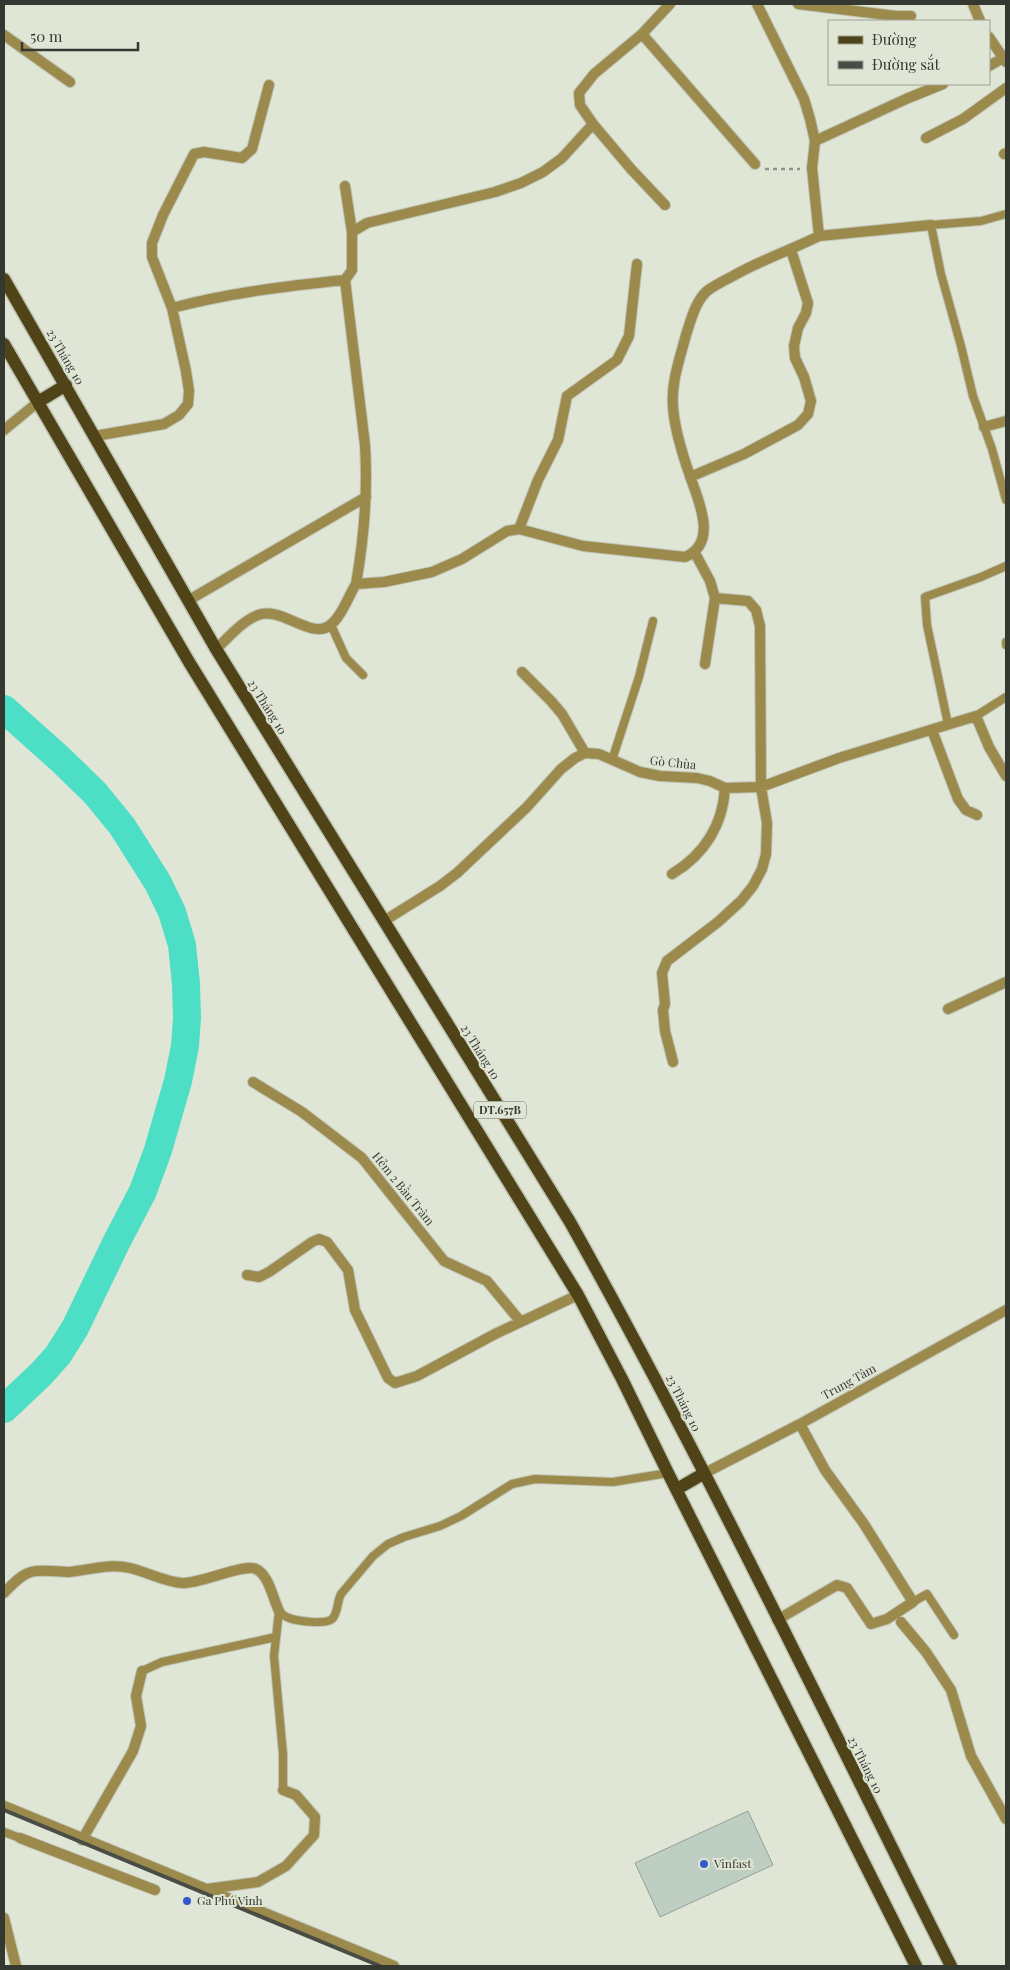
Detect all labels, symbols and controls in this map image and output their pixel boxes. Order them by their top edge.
scale bar [22,20,139,52]
legend [828,20,990,85]
text: 50 m [30,26,63,46]
text: Đường [872,29,917,49]
text: Đường sắt [872,54,940,74]
street label: 23 Tháng 10 [43,326,88,387]
street label: 23 Tháng 10 [245,676,291,737]
street label: Gò Chùa [649,752,697,772]
street label: 23 Tháng 10 [458,1021,504,1082]
road number: ĐT.657B [474,1102,526,1118]
street label: Hẻm 2 Bầu Trâm [369,1148,438,1229]
street label: Trung Tâm [819,1359,879,1403]
street label: 23 Tháng 10 [663,1371,705,1434]
street label: 23 Tháng 10 [845,1733,887,1796]
place label: Vinfast [713,1855,752,1871]
marker: Vinfast [698,1858,710,1870]
place label: Ga Phú Vinh [197,1892,263,1908]
marker: Ga Phú Vinh [181,1895,193,1907]

